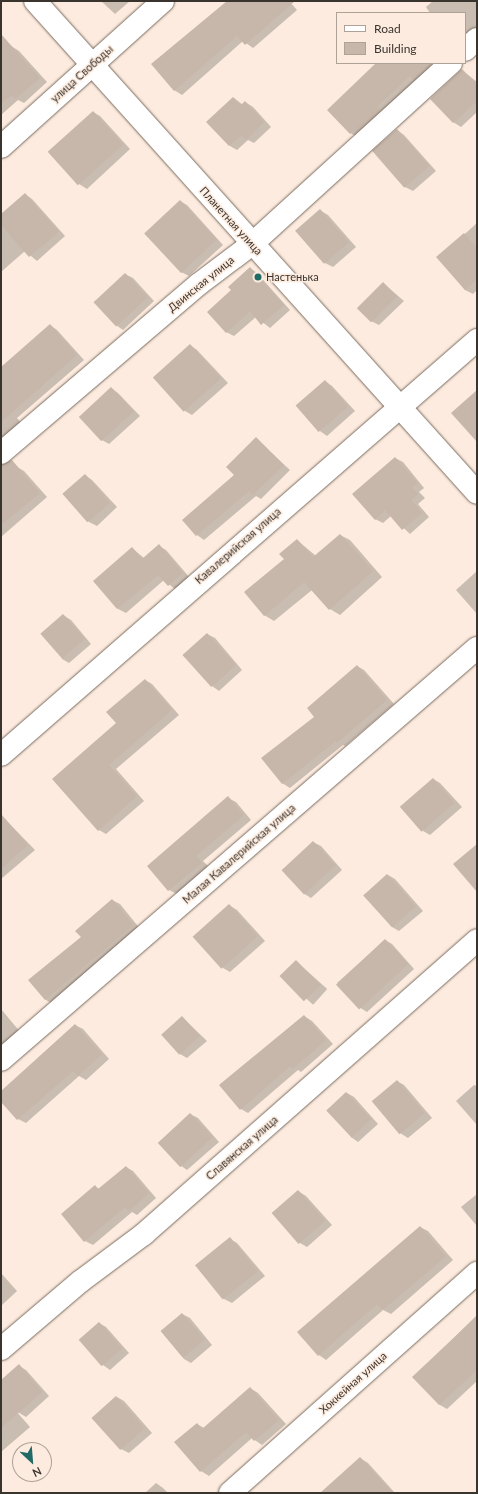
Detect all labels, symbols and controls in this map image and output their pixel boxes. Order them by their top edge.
legend [336,12,466,64]
text: Road [374,21,401,36]
text: Building [374,41,417,56]
street label: улица Свободы [48,43,116,105]
street label: Планетная улица [197,184,265,258]
street label: Двинская улица [165,253,237,315]
place label: Настенька [266,270,319,284]
marker: Настенька [253,272,263,282]
street label: Кавалерийская улица [192,505,284,587]
street label: Малая Кавалерийская улица [180,801,298,907]
street label: Славянская улица [203,1113,281,1183]
street label: Хоккейная улица [317,1349,389,1417]
north arrow [12,1442,52,1482]
text: N [30,1465,44,1480]

